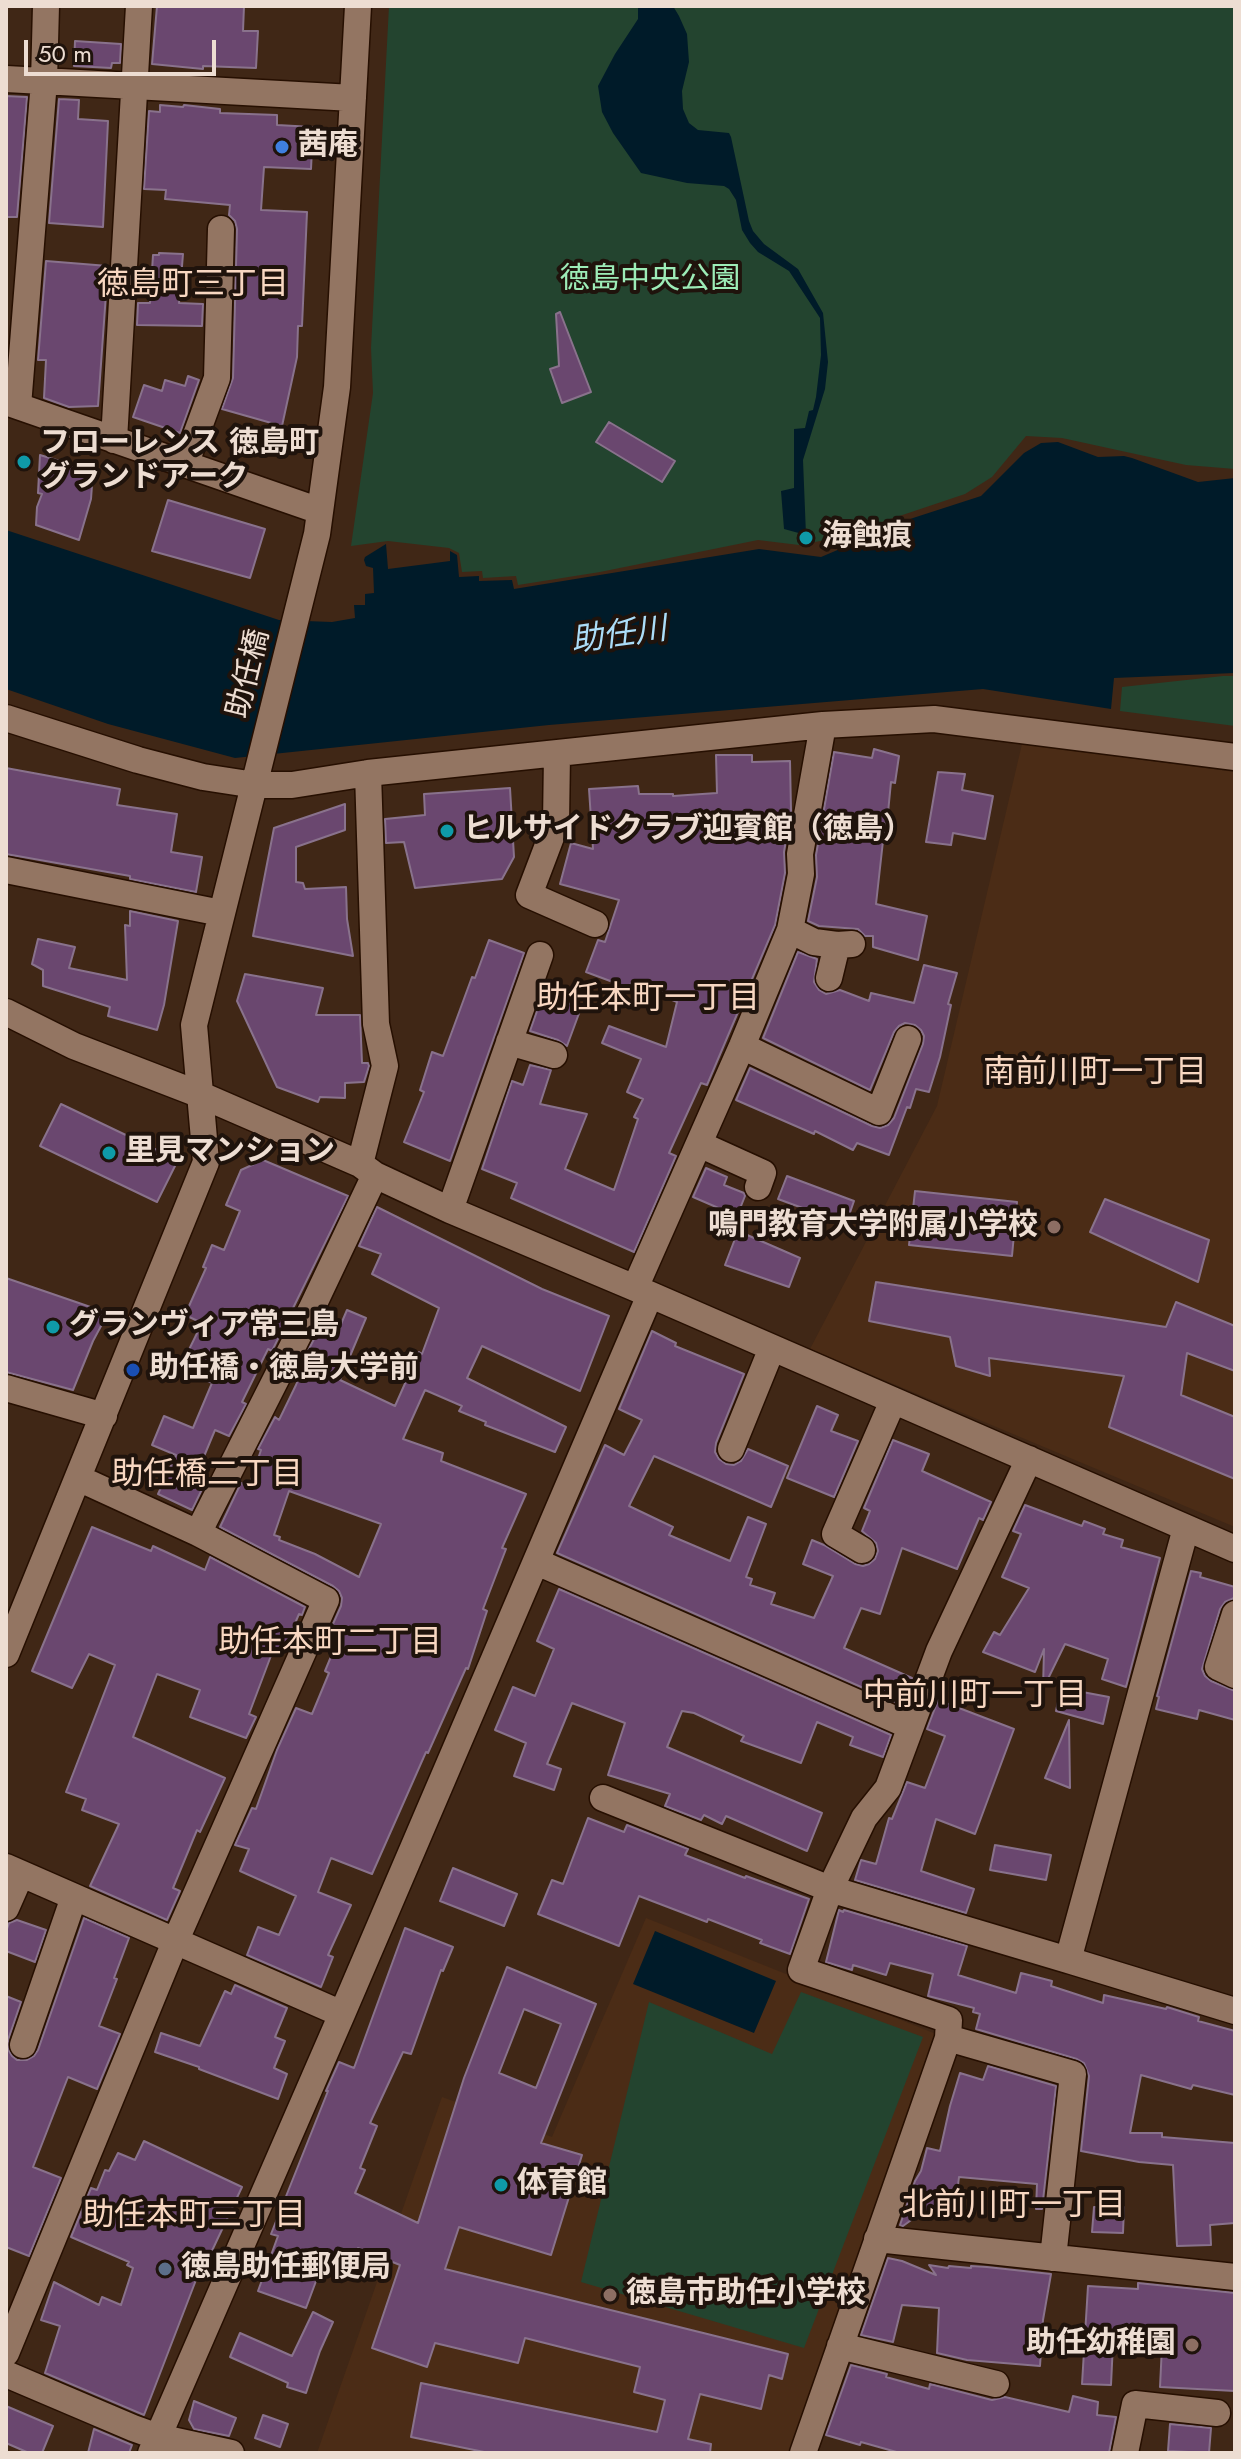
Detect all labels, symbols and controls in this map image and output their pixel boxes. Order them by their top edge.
scale bar [28,24,220,74]
text: 50 m [38,36,92,71]
place label: 茜庵 [298,129,358,165]
marker: 茜庵 [273,138,291,156]
park label: 徳島中央公園 [560,263,740,299]
district label: 徳島町三丁目 [97,267,289,305]
place label: フローレンス 徳島町 グランドアーク [40,427,319,498]
marker: フローレンス 徳島町 グランドアーク [15,453,33,471]
place label: 海蝕痕 [822,520,912,556]
marker: 海蝕痕 [797,529,815,547]
water label: 助任川 [569,611,669,663]
street label: 助任橋 [222,626,278,722]
place label: ヒルサイドクラブ迎賓館（徳島） [463,813,913,849]
marker: ヒルサイドクラブ迎賓館（徳島） [438,822,456,840]
district label: 助任本町一丁目 [536,981,760,1019]
district label: 南前川町一丁目 [983,1055,1207,1093]
place label: 里見マンション [125,1135,335,1171]
marker: 里見マンション [100,1144,118,1162]
place label: 鳴門教育大学附属小学校 [708,1209,1038,1245]
marker: 鳴門教育大学附属小学校 [1045,1218,1063,1236]
place label: グランヴィア常三島 [69,1309,339,1345]
marker: グランヴィア常三島 [44,1318,62,1336]
place label: 助任橋・徳島大学前 [149,1352,419,1388]
marker: 助任橋・徳島大学前 [124,1361,142,1379]
district label: 助任橋二丁目 [111,1457,303,1495]
district label: 助任本町二丁目 [218,1625,442,1663]
district label: 中前川町一丁目 [863,1678,1087,1716]
place label: 体育館 [517,2167,607,2203]
marker: 体育館 [492,2176,510,2194]
district label: 北前川町一丁目 [902,2188,1126,2226]
district label: 助任本町三丁目 [82,2198,306,2236]
place label: 徳島助任郵便局 [181,2251,391,2287]
marker: 徳島助任郵便局 [156,2260,174,2278]
place label: 徳島市助任小学校 [626,2277,866,2313]
marker: 徳島市助任小学校 [601,2286,619,2304]
place label: 助任幼稚園 [1026,2327,1176,2363]
marker: 助任幼稚園 [1183,2336,1201,2354]

